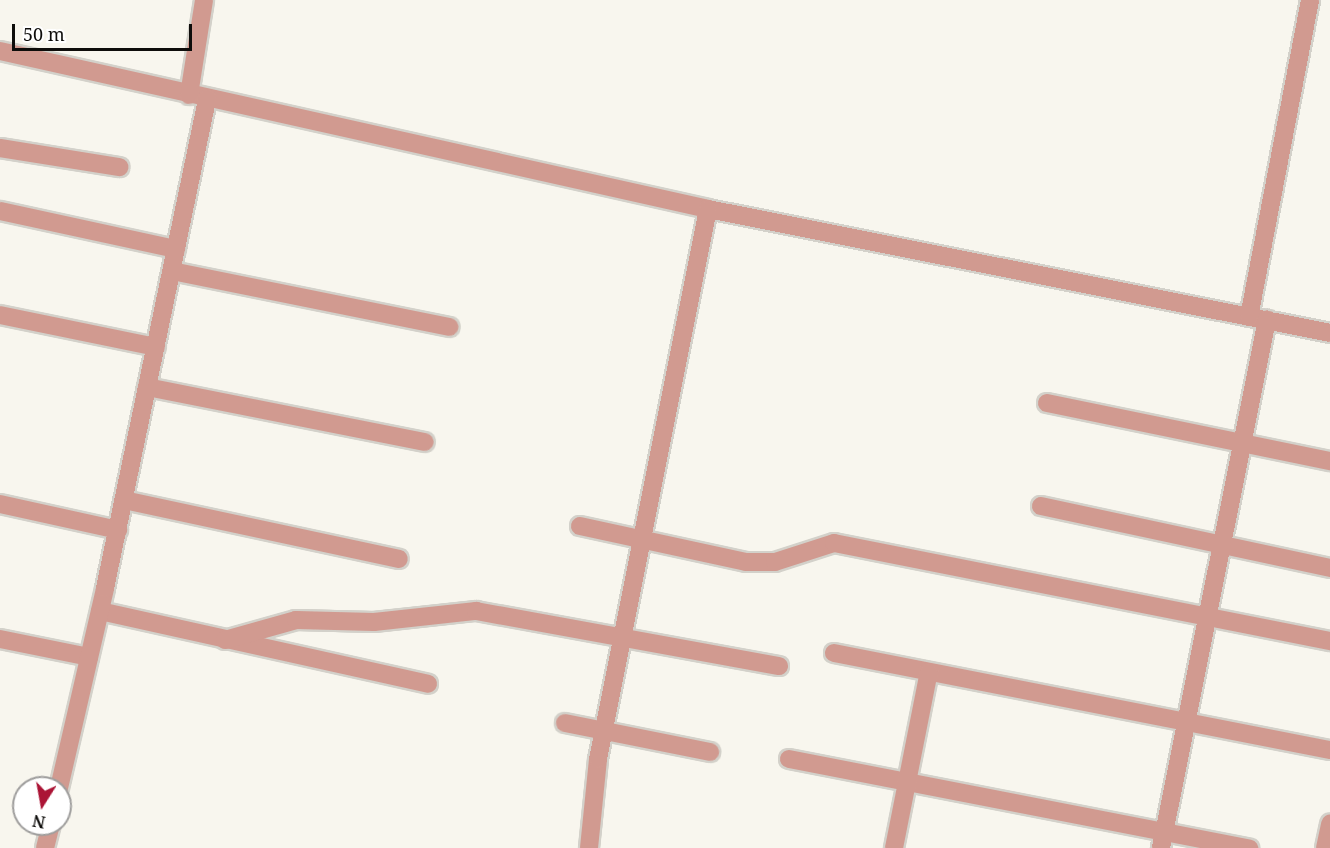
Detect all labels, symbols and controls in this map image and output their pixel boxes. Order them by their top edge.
scale bar [15,12,195,50]
text: 50 m [23,22,65,46]
north arrow [12,776,72,836]
text: N [31,810,47,834]

